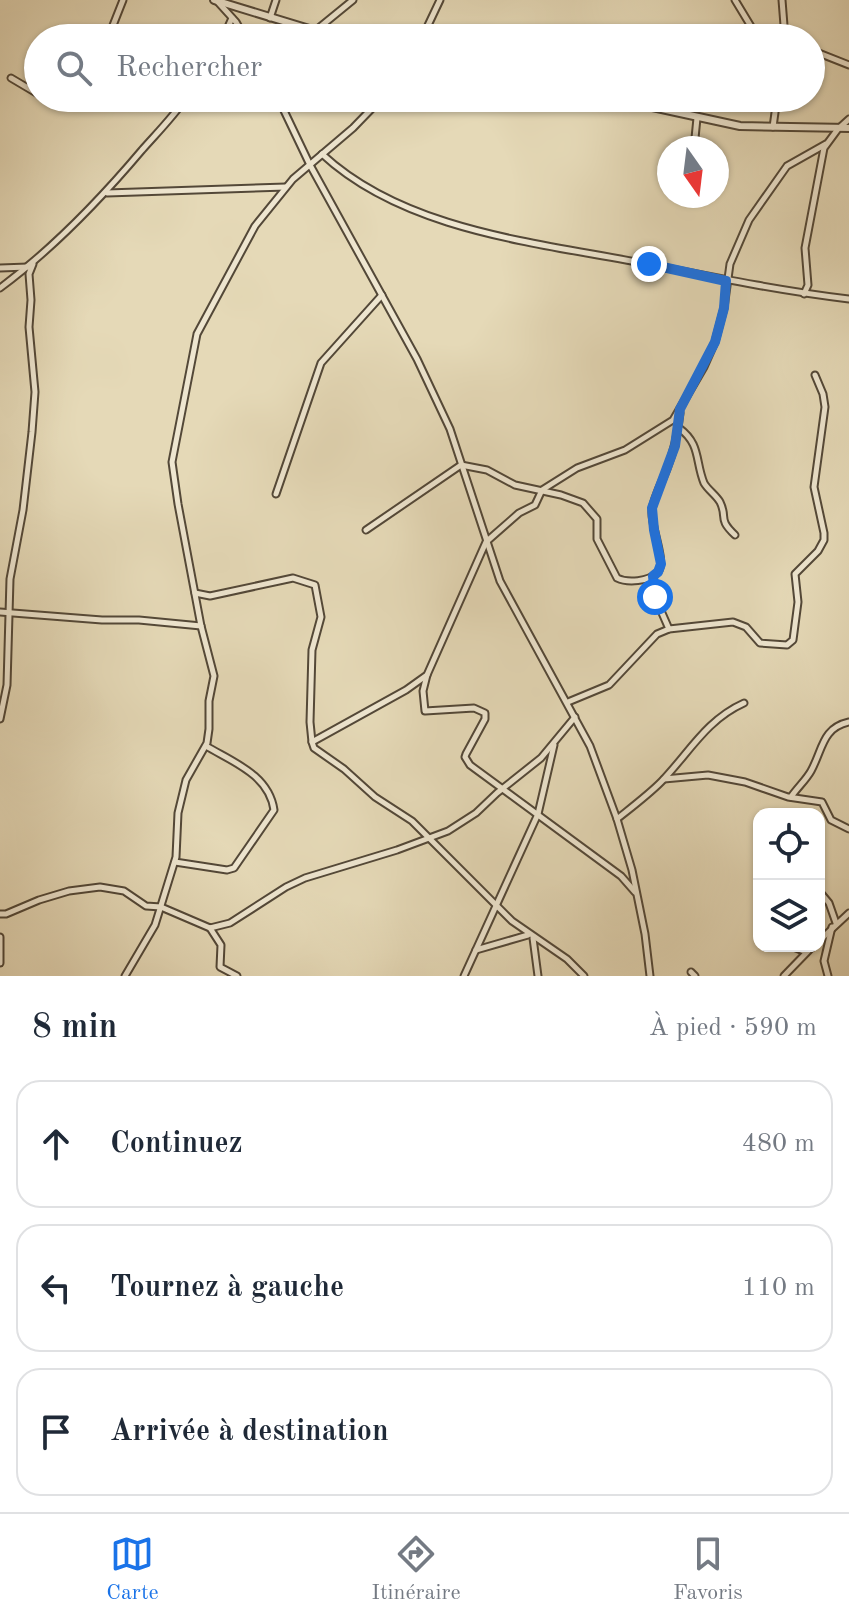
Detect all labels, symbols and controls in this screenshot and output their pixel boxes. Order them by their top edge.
search box [24,24,825,112]
icon: search [52,46,96,90]
text: Rechercher [116,53,262,83]
north arrow [657,136,729,208]
route end [631,246,667,282]
route start [637,579,673,615]
map controls [753,808,825,952]
button: locate [753,808,825,880]
button: layers [753,880,825,952]
text: 8 min [32,1011,117,1045]
text: À pied · 590 m [649,1015,817,1041]
icon: ahead [34,1122,78,1166]
text: Continuez [110,1129,243,1159]
text: 480 m [742,1131,815,1157]
icon: left [34,1266,78,1310]
text: Tournez à gauche [110,1273,344,1303]
text: 110 m [742,1275,815,1301]
icon: arrive [34,1410,78,1454]
text: Arrivée à destination [110,1417,389,1447]
tab: Carte [106,1532,159,1607]
tab: Itinéraire [371,1532,461,1607]
tab: Favoris [673,1532,743,1607]

